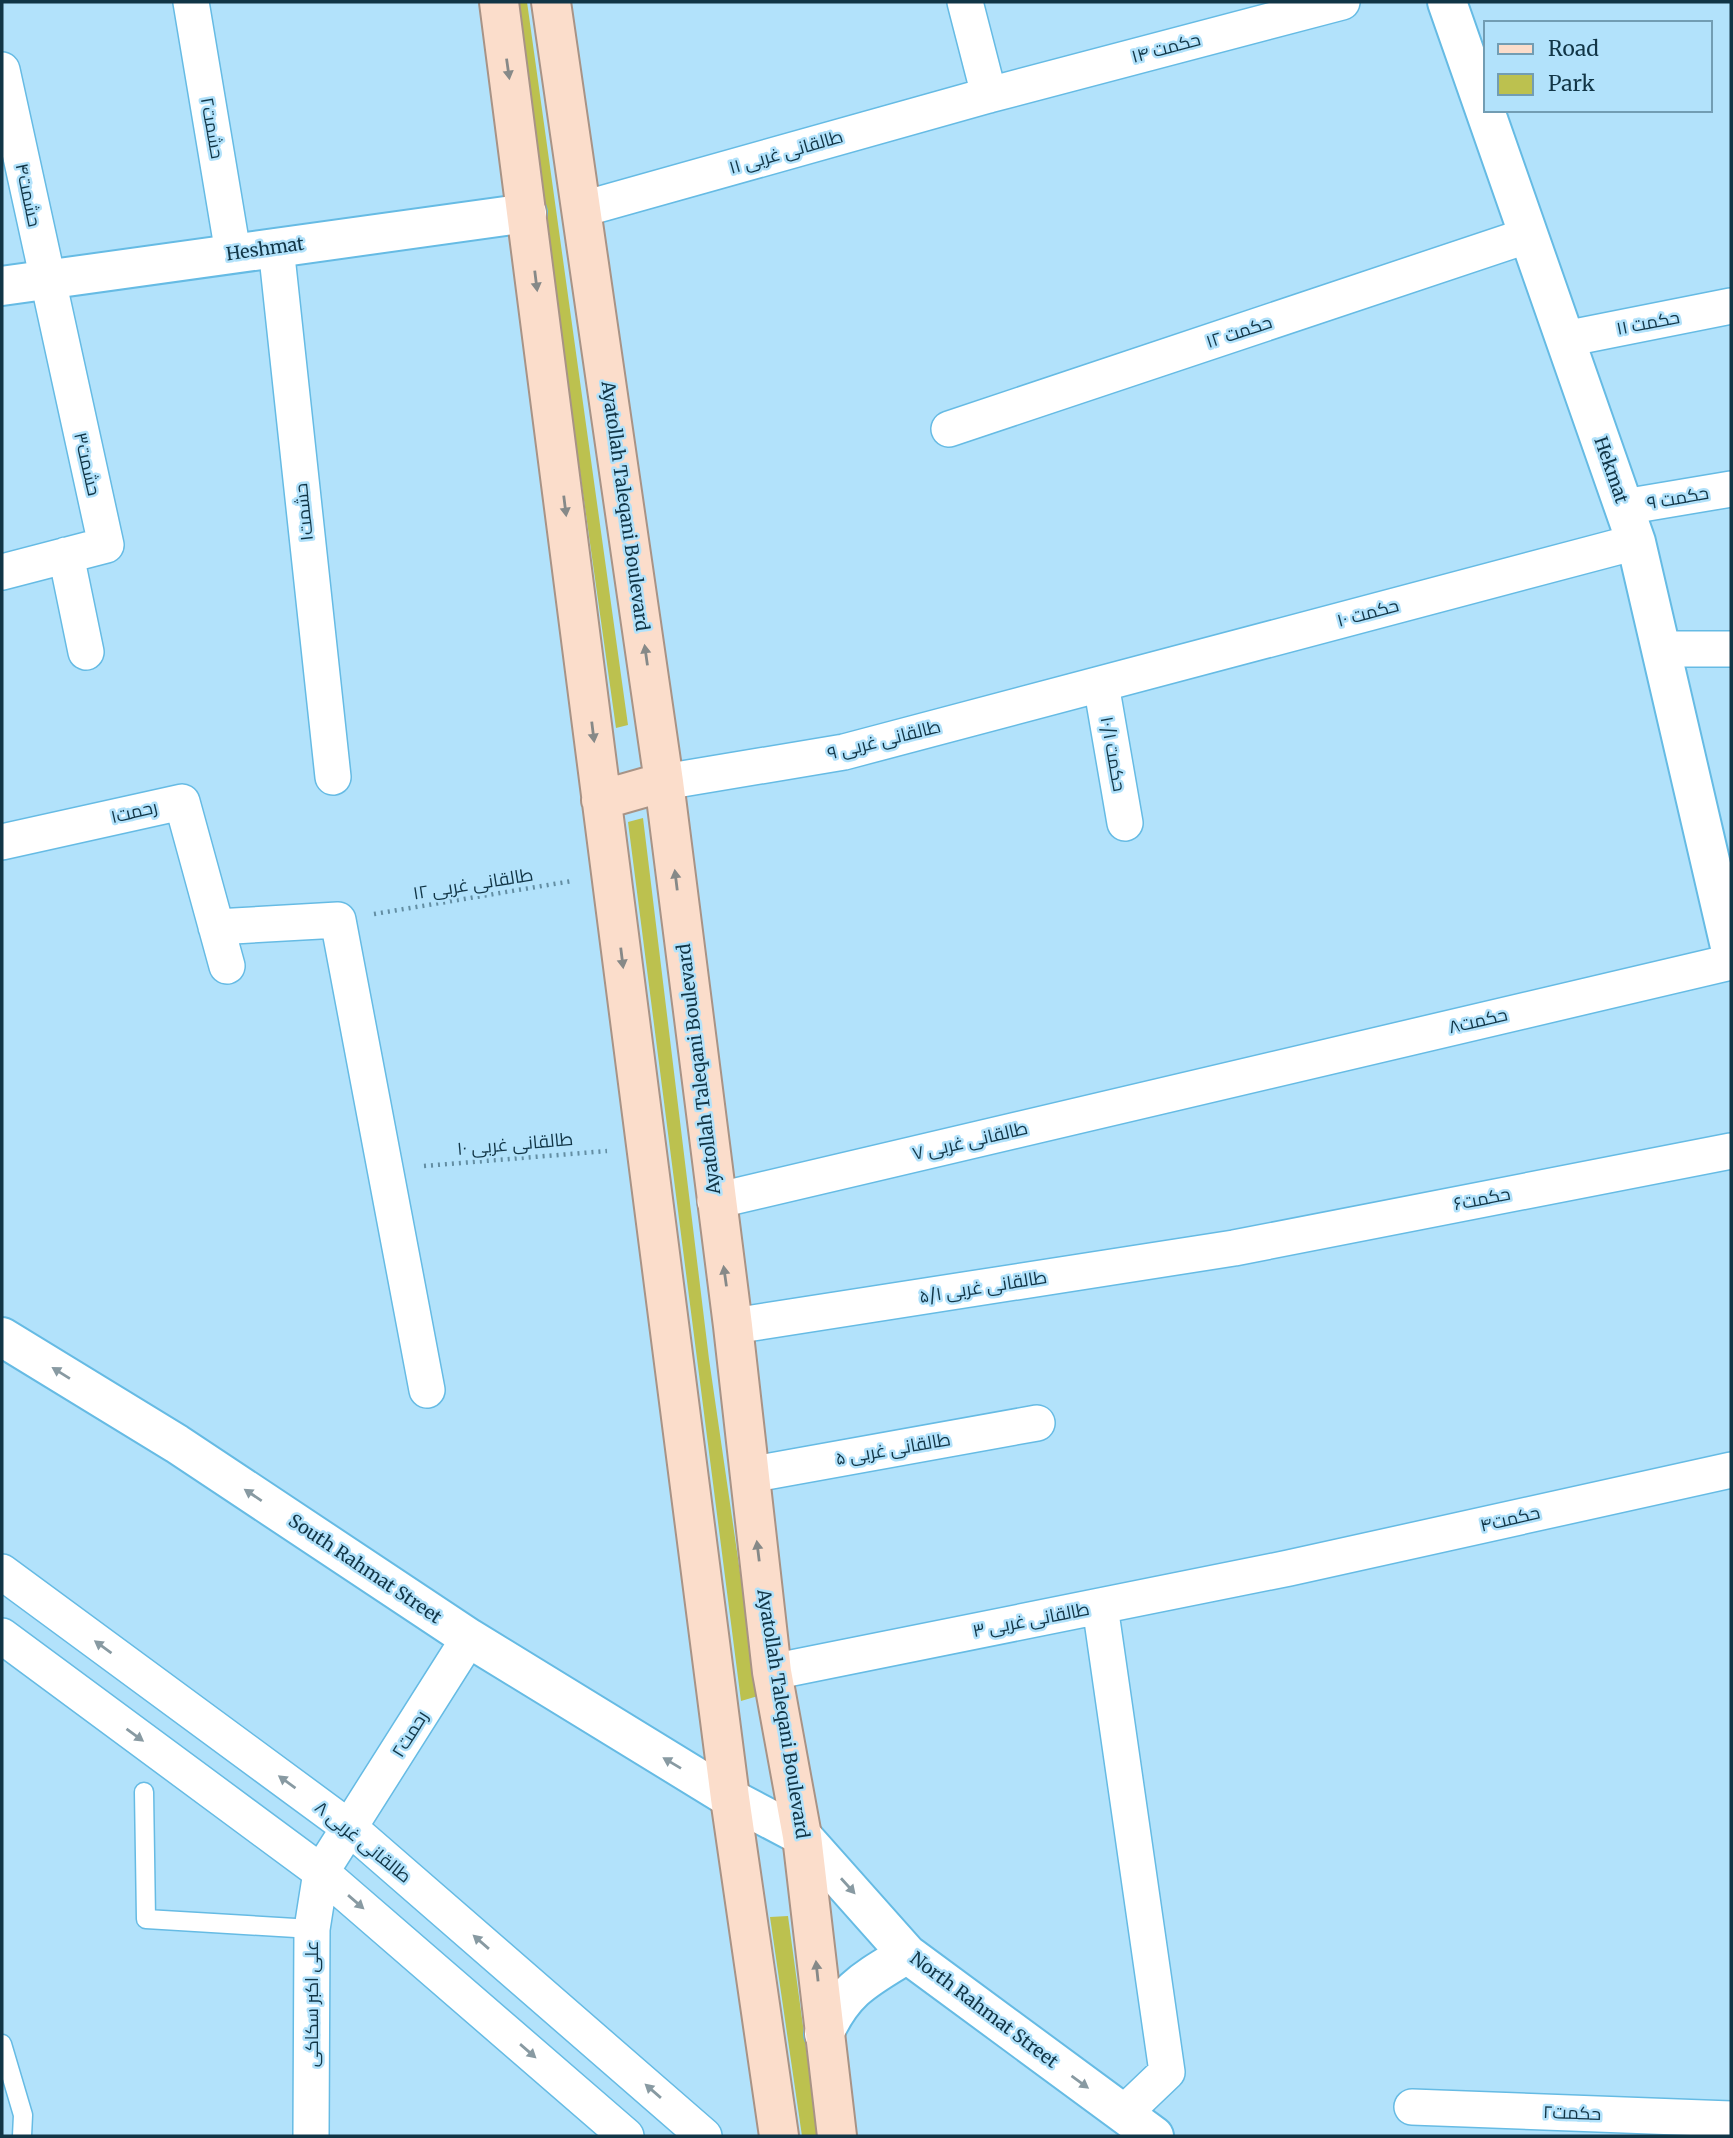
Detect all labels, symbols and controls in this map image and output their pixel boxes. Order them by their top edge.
legend [1484,21,1712,112]
street label: حکمت ۱۴ [1129,27,1203,68]
text: Road [1548,35,1599,62]
one-way arrow [503,59,514,81]
text: Park [1548,70,1595,97]
street label: حشمت۲ [196,95,229,160]
street label: طالقانی غربی ۱۱ [726,124,846,179]
street label: حشمت۴ [11,161,46,229]
street label: Heshmat [224,232,305,265]
one-way arrow [531,270,542,292]
street label: حکمت ۱۱ [1614,305,1682,340]
street label: حکمت ۱۲ [1203,310,1275,353]
street label: Ayatollah Taleqani Boulevard [596,378,654,633]
street label: حشمت۳ [69,430,106,498]
street label: Hekmat [1589,433,1634,506]
street label: حکمت ۹ [1645,481,1711,514]
street label: حشمت۱ [289,482,318,542]
one-way arrow [559,495,570,517]
street label: حکمت ۱۰ [1334,593,1401,632]
one-way arrow [640,643,651,665]
street label: طالقانی غربی ۹ [825,714,943,765]
street label: حکمت ۱۰/۱ [1096,715,1131,793]
one-way arrow [588,721,599,743]
street label: رحمت۱ [108,795,159,828]
street label: طالقانی غربی ۱۲ [411,863,535,904]
one-way arrow [670,869,681,891]
street label: Ayatollah Taleqani Boulevard [672,942,725,1197]
one-way arrow [617,947,628,969]
street label: حکمت۸ [1446,1003,1510,1038]
street label: طالقانی غربی ۷ [910,1116,1030,1165]
street label: طالقانی غربی ۱۰ [456,1127,574,1160]
street label: حکمت۶ [1452,1182,1512,1215]
one-way arrow [720,1265,731,1287]
street label: طالقانی غربی ۵/۱ [917,1265,1048,1308]
one-way arrow [52,1367,71,1380]
street label: طالقانی غربی ۵ [834,1427,952,1470]
one-way arrow [244,1488,262,1502]
street label: حکمت۴ [1478,1500,1542,1537]
street label: South Rahmat Street [284,1509,446,1628]
one-way arrow [752,1539,763,1561]
street label: Ayatollah Taleqani Boulevard [752,1587,815,1840]
street label: طالقانی غربی ۳ [970,1597,1091,1642]
one-way arrow [94,1641,112,1655]
street label: رحمت۲ [386,1706,433,1761]
one-way arrow [126,1728,145,1742]
one-way arrow [662,1756,681,1769]
one-way arrow [277,1775,296,1789]
street label: طالقانی غربی ۸ [310,1796,416,1888]
one-way arrow [840,1877,856,1894]
one-way arrow [347,1894,365,1910]
one-way arrow [472,1934,490,1950]
street label: علی اکبر سکاکی [300,1941,323,2067]
street label: North Rahmat Street [906,1946,1063,2073]
one-way arrow [811,1960,822,1982]
one-way arrow [519,2043,537,2059]
one-way arrow [1071,2075,1089,2089]
one-way arrow [644,2084,661,2100]
street label: حکمت۲ [1543,2100,1602,2125]

